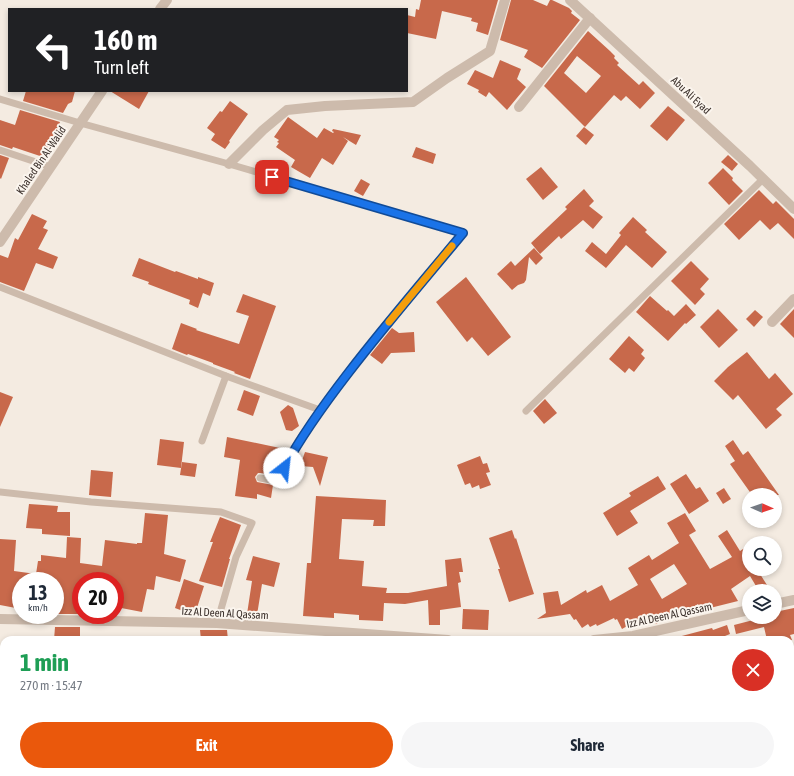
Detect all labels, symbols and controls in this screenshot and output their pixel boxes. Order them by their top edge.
icon: left [28,24,80,76]
text: 160 m [94,24,157,56]
text: Turn left [94,57,149,78]
street label: Abu Ali Eyad [669,74,713,116]
street label: Khaled Bin Al-Walid [14,124,68,196]
pin [255,160,289,194]
icon: arrive [261,166,283,188]
position arrow [263,447,305,489]
north arrow [742,488,782,528]
map controls [742,488,782,624]
button: search [742,536,782,576]
speed limit sign: 20 [72,572,124,624]
text: 13 [29,581,47,604]
button: layers [742,584,782,624]
street label: Izz Al Deen Al Qassam [625,600,713,630]
text: km/h [28,602,48,613]
street label: Izz Al Deen Al Qassam [181,605,269,621]
text: 1 min [20,649,69,676]
button: close [732,649,774,691]
text: 270 m · 15:47 [20,678,83,693]
button: Exit [20,722,393,768]
button: Share [401,722,774,768]

